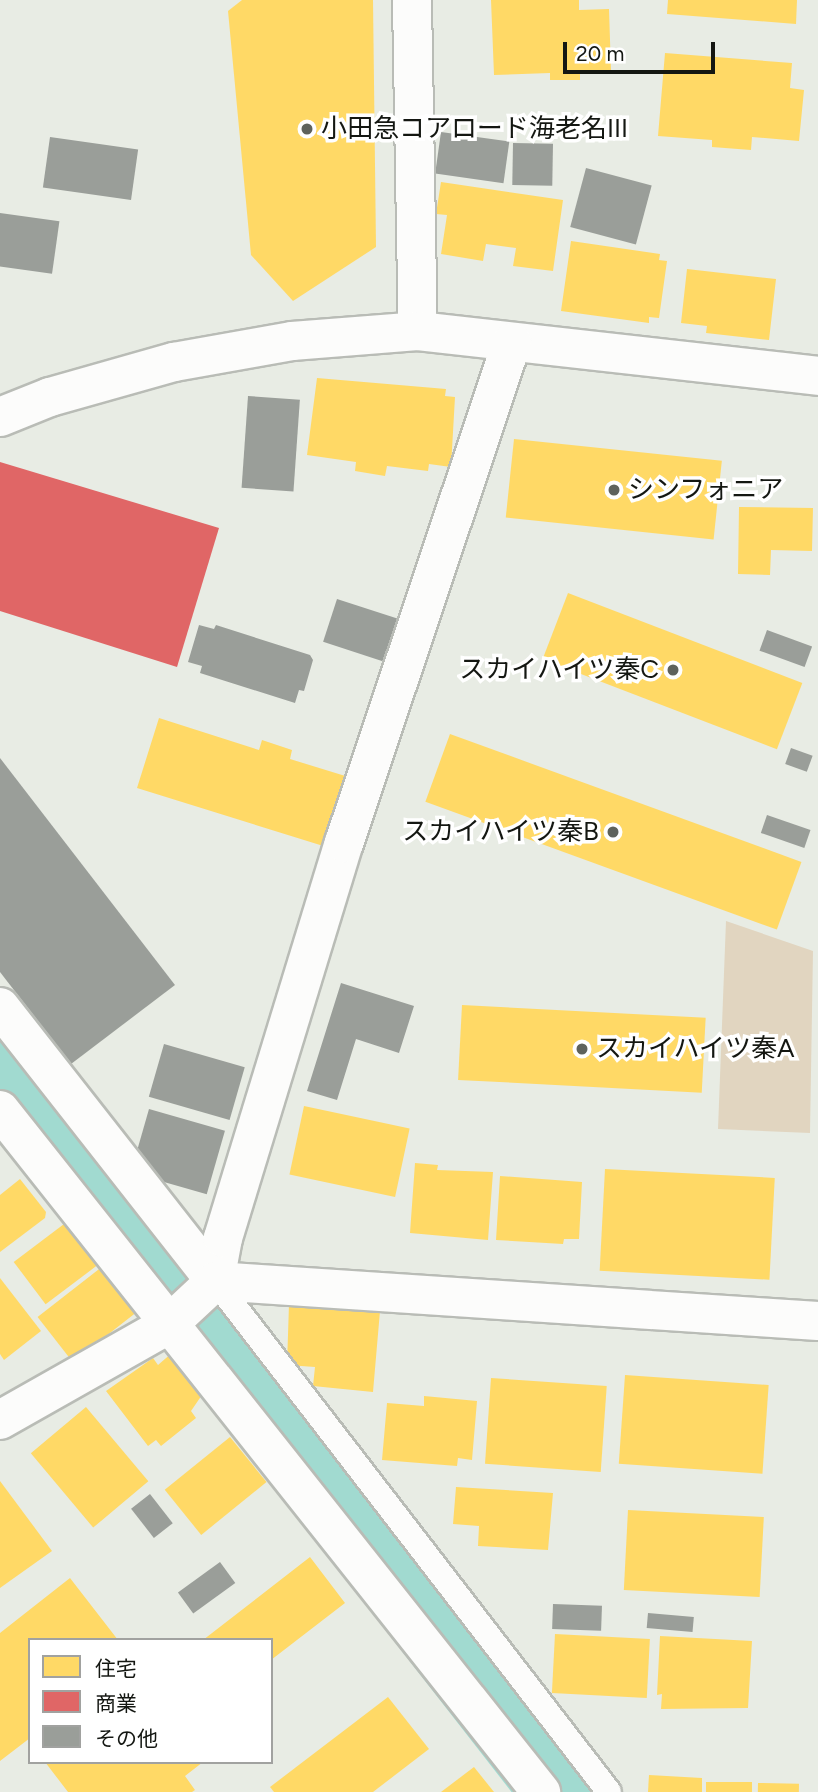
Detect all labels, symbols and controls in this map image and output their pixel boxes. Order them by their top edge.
scale bar [566,28,718,72]
text: 20 m [576,41,624,66]
place label: 小田急コアロード海老名III [321,113,628,145]
marker: 小田急コアロード海老名III [299,121,315,137]
place label: シンフォニア [628,474,784,506]
marker: シンフォニア [606,482,622,498]
place label: スカイハイツ秦C [458,654,659,686]
marker: スカイハイツ秦C [665,662,681,678]
place label: スカイハイツ秦B [401,816,599,848]
marker: スカイハイツ秦B [605,824,621,840]
place label: スカイハイツ秦A [596,1033,796,1065]
marker: スカイハイツ秦A [574,1041,590,1057]
legend [28,1638,273,1764]
text: 住宅 [95,1656,137,1681]
text: 商業 [95,1691,137,1716]
text: その他 [95,1726,158,1751]

